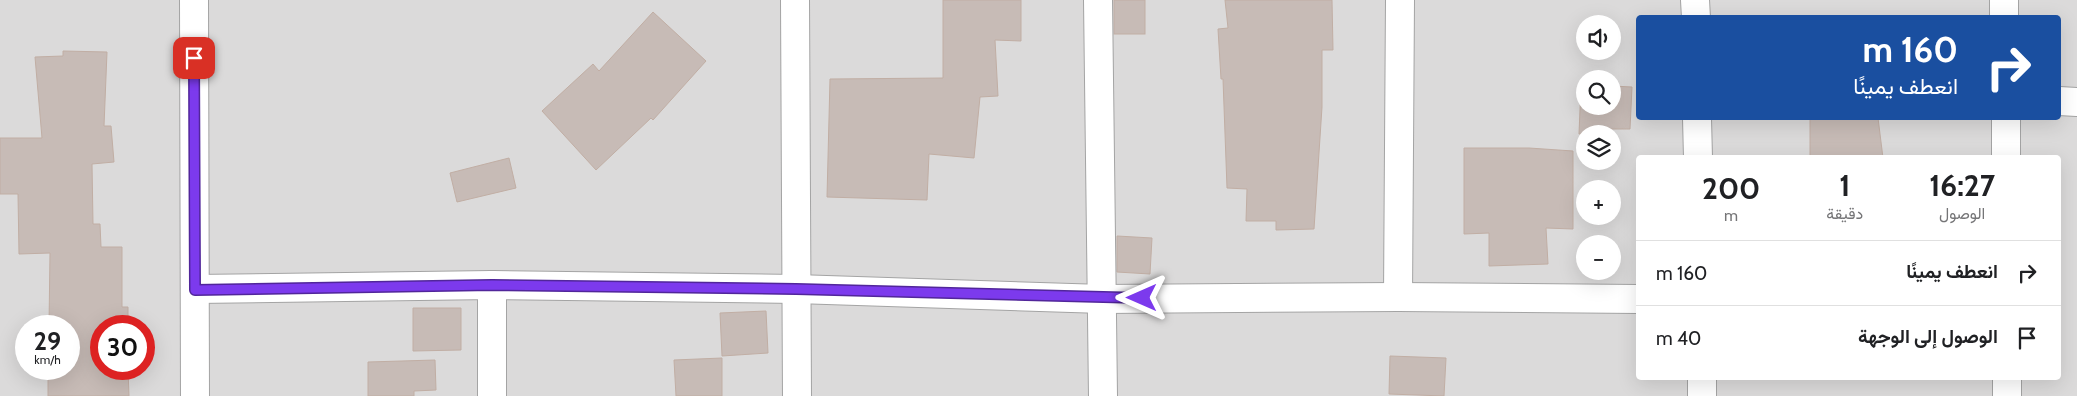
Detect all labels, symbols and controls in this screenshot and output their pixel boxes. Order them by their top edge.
map controls [1576,15,1621,280]
button: sound [1576,15,1621,60]
text: 160 m [1862,28,1958,71]
icon: right [1976,35,2041,100]
pin [173,37,215,79]
icon: arrive [180,44,208,72]
button: search [1576,70,1621,115]
text: انعطف يمينًا [1853,73,1958,100]
button: layers [1576,125,1621,170]
text: 1 [1839,167,1850,204]
text: 16:27 [1929,167,1995,204]
text: 200 [1702,170,1760,207]
button: + [1576,180,1621,225]
text: دقيقة [1826,204,1863,223]
text: الوصول [1939,204,1985,223]
text: m [1724,206,1738,225]
button: − [1576,235,1621,280]
icon: right [2013,259,2041,287]
text: انعطف يمينًا [1906,260,1998,283]
text: 160 m [1656,262,1707,285]
position arrow [1115,271,1167,323]
speed limit sign: 30 [90,315,155,380]
icon: arrive [2013,324,2041,352]
text: الوصول إلى الوجهة [1858,325,1998,348]
text: 29 [34,326,61,356]
text: 40 m [1656,327,1701,350]
text: km/h [34,352,61,367]

